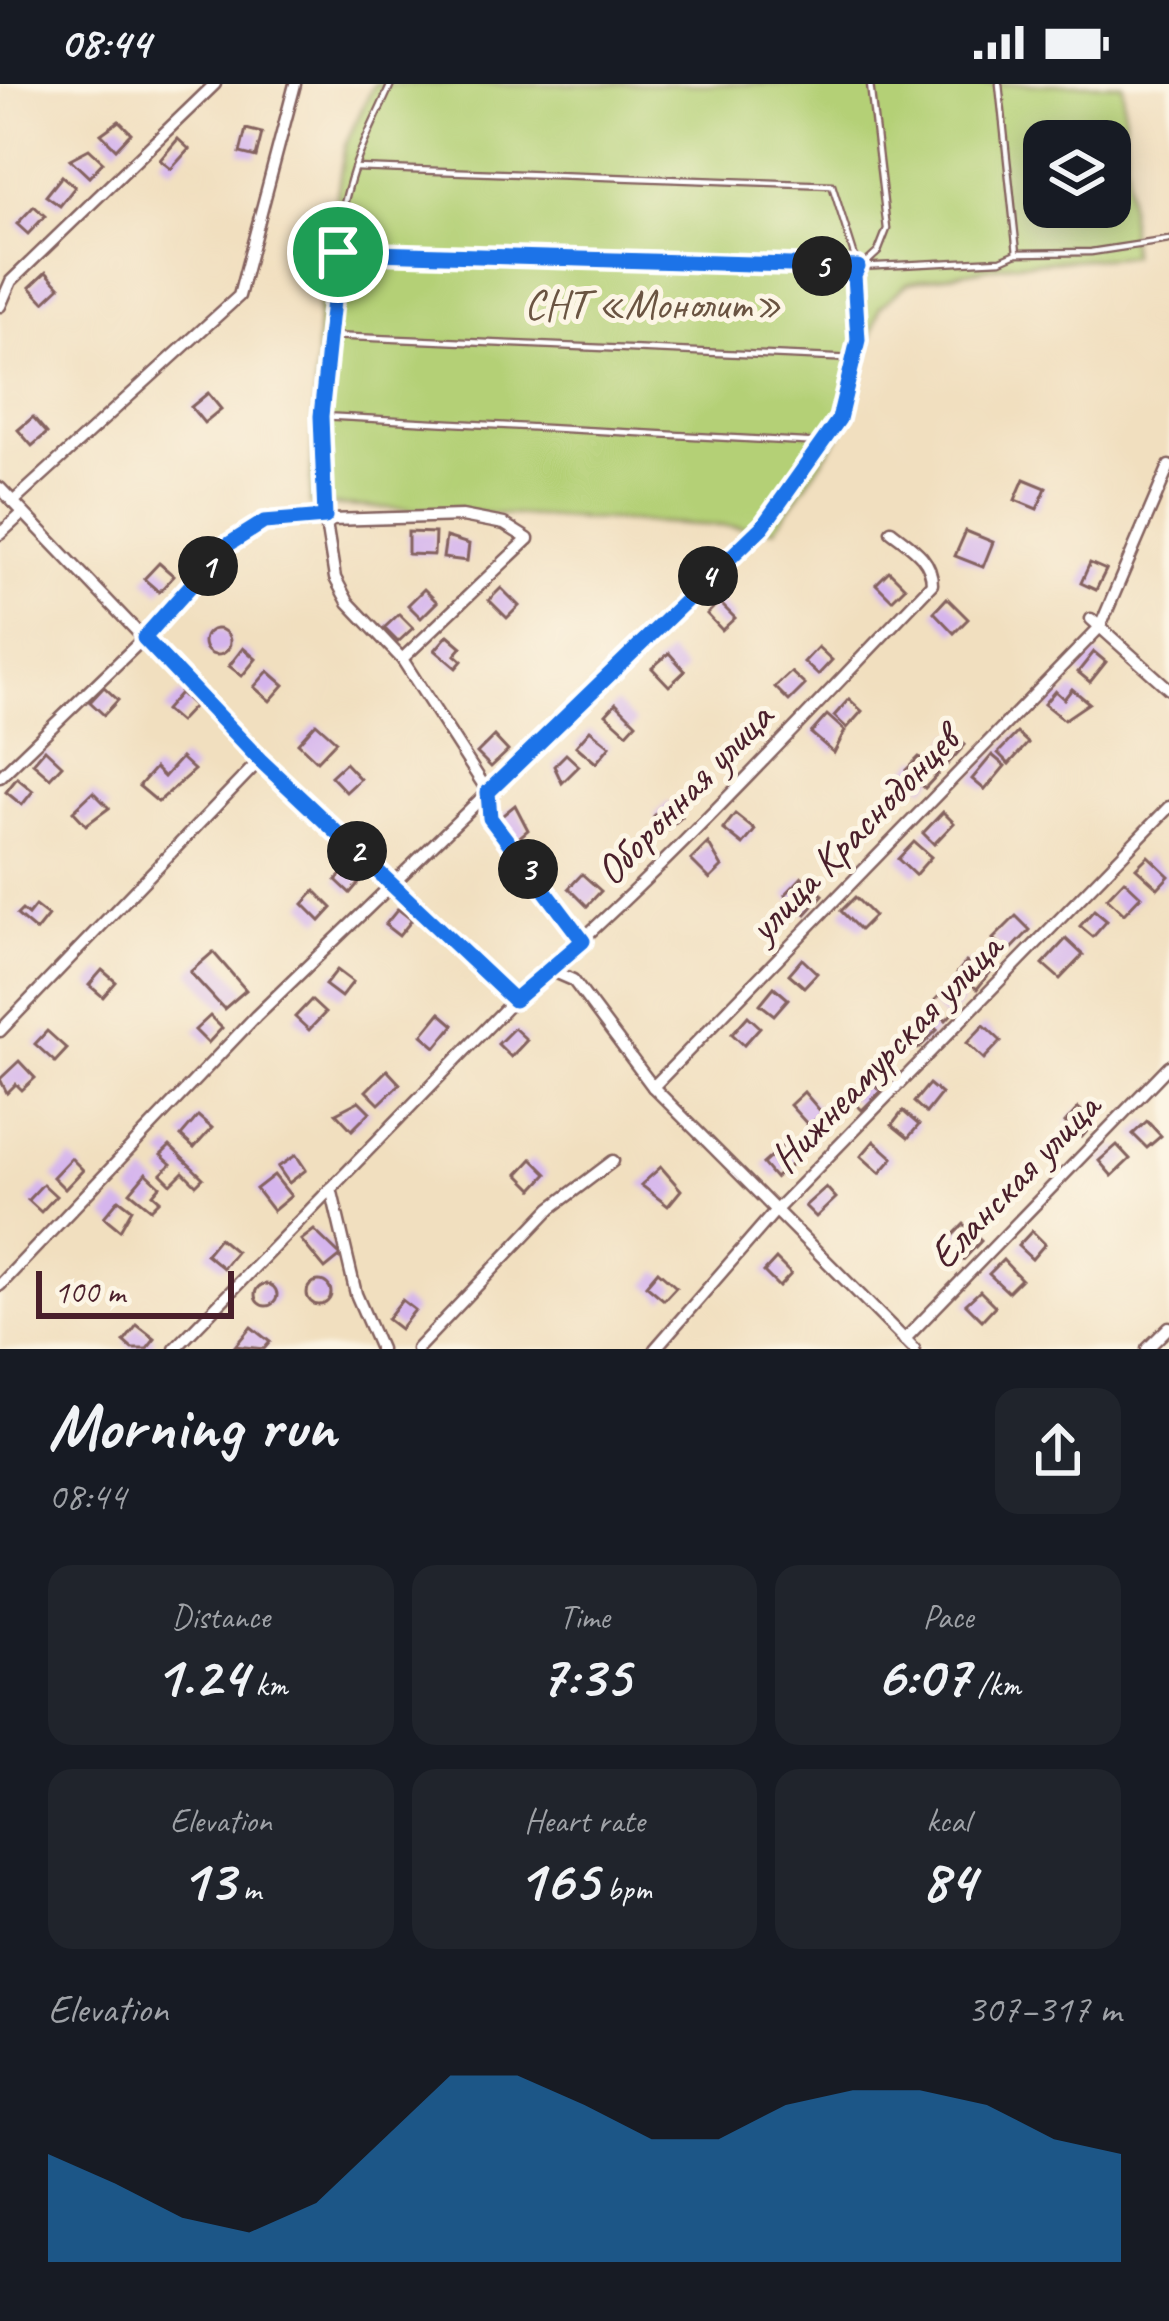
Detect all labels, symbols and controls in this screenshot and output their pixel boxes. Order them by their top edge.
text: 08:44 [60,14,150,71]
map controls [1023,120,1131,228]
button: layers [1023,120,1131,228]
pin [287,201,389,303]
icon: arrive [305,219,371,285]
pin: 5 [792,236,852,296]
text: 5 [815,245,829,287]
park label: СНТ «Монолит» [524,278,782,331]
pin: 1 [178,536,238,596]
text: 1 [201,545,215,587]
pin: 4 [678,546,738,606]
text: 4 [701,555,715,597]
street label: Оборонная улица [584,690,786,896]
street label: улица Краснодонцев [734,709,975,956]
pin: 2 [327,821,387,881]
text: 2 [350,830,364,872]
pin: 3 [498,839,558,899]
text: 3 [521,848,535,890]
street label: Нижнеамурская улица [758,920,1016,1184]
street label: Еланская улица [917,1079,1114,1280]
scale bar [36,1265,234,1318]
text: 100 m [54,1271,125,1313]
text: Morning run [48,1385,336,1468]
button: share [995,1388,1121,1514]
text: 08:44 [48,1472,126,1521]
text: Distance [172,1596,270,1638]
text: Time [559,1596,610,1638]
text: Pace [923,1596,974,1638]
text: 1.24 [154,1638,247,1714]
text: 7:35 [539,1638,630,1714]
text: 6:07 [876,1638,970,1714]
text: km [247,1664,287,1706]
text: /km [970,1664,1021,1706]
text: Elevation [170,1800,272,1842]
text: Heart rate [524,1800,645,1842]
text: kcal [926,1800,970,1842]
text: 13 [181,1842,235,1918]
text: 165 [517,1842,599,1918]
text: 84 [921,1842,975,1918]
text: m [235,1868,261,1910]
text: bpm [599,1868,652,1910]
text: Elevation [48,1985,168,2034]
text: 307–317 m [967,1985,1121,2034]

